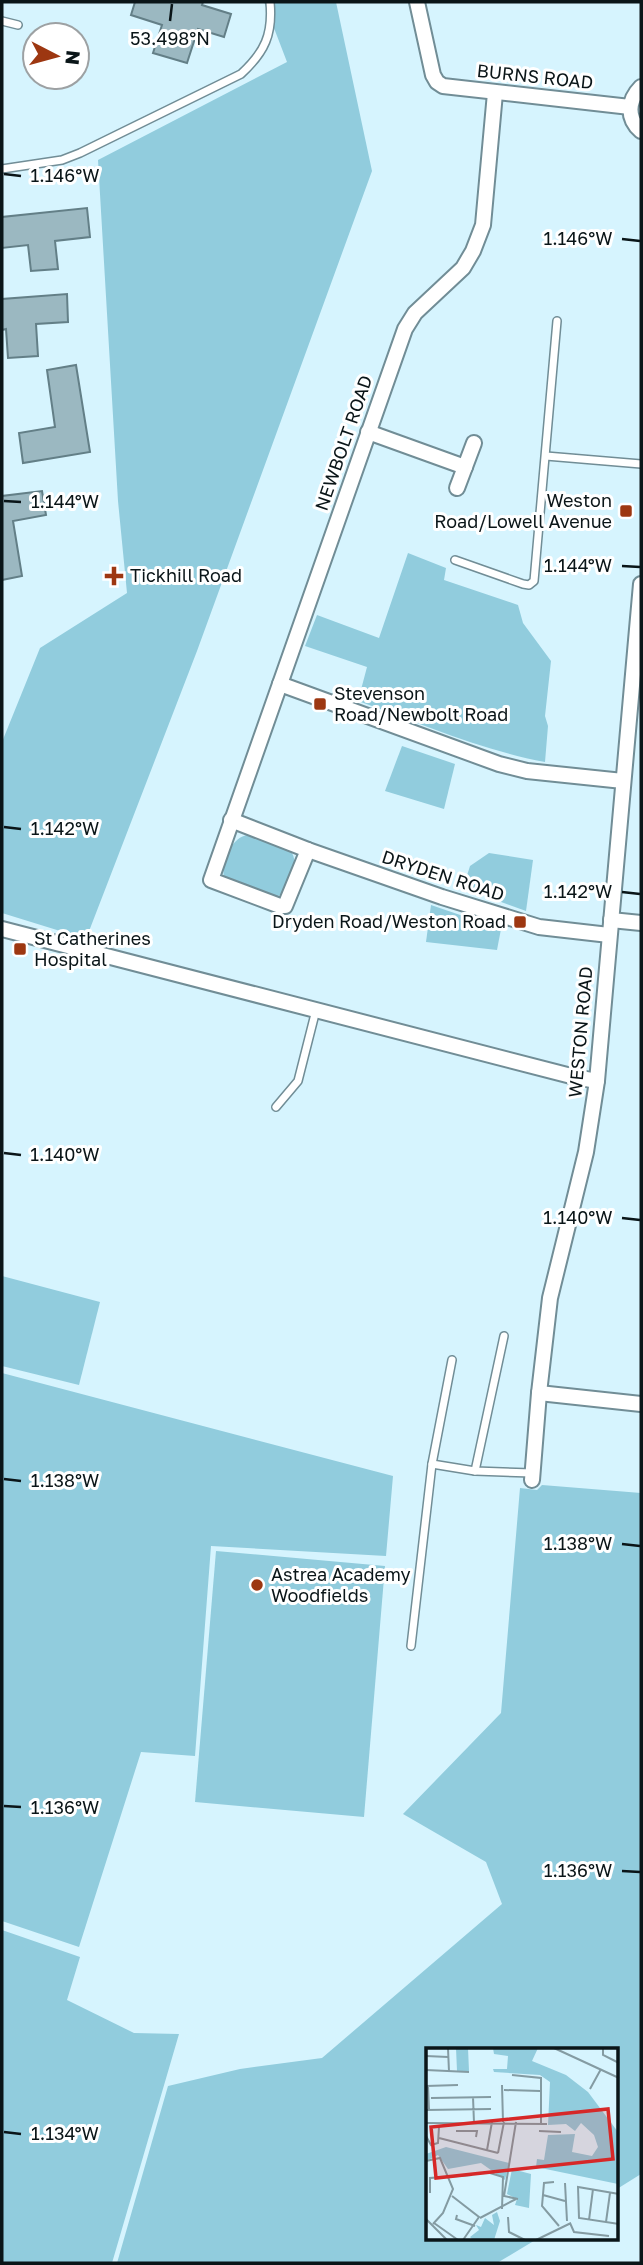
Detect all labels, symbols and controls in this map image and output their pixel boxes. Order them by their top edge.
north arrow [21,21,91,91]
text: 53.498°N [130,27,210,49]
text: N [61,49,86,66]
street label: BURNS ROAD [476,59,594,93]
text: 1.146°W [30,164,100,186]
text: 1.146°W [543,227,613,249]
street label: NEWBOLT ROAD [310,372,377,513]
place label: Weston Road/Lowell Avenue [434,489,612,532]
text: 1.144°W [31,490,99,512]
marker: Weston Road/Lowell Avenue [618,503,634,519]
text: 1.144°W [544,554,612,576]
place label: Tickhill Road [130,564,242,586]
marker: Tickhill Road [104,566,124,586]
place label: Stevenson Road/Newbolt Road [334,682,508,725]
marker: Stevenson Road/Newbolt Road [312,696,328,712]
text: 1.142°W [31,817,99,839]
street label: DRYDEN ROAD [379,845,507,905]
text: 1.142°W [544,880,612,902]
place label: Dryden Road/Weston Road [272,910,506,932]
marker: Dryden Road/Weston Road [512,914,528,930]
place label: St Catherines Hospital [34,927,151,970]
marker: St Catherines Hospital [12,941,28,957]
street label: WESTON ROAD [563,965,597,1099]
text: 1.140°W [30,1143,100,1165]
text: 1.140°W [543,1206,613,1228]
text: 1.138°W [31,1469,99,1491]
text: 1.138°W [544,1532,612,1554]
place label: Astrea Academy Woodfields [271,1563,411,1606]
marker: Astrea Academy Woodfields [249,1577,265,1593]
text: 1.136°W [31,1796,99,1818]
text: 1.136°W [544,1859,612,1881]
inset map [426,2048,618,2240]
text: 1.134°W [31,2122,99,2144]

